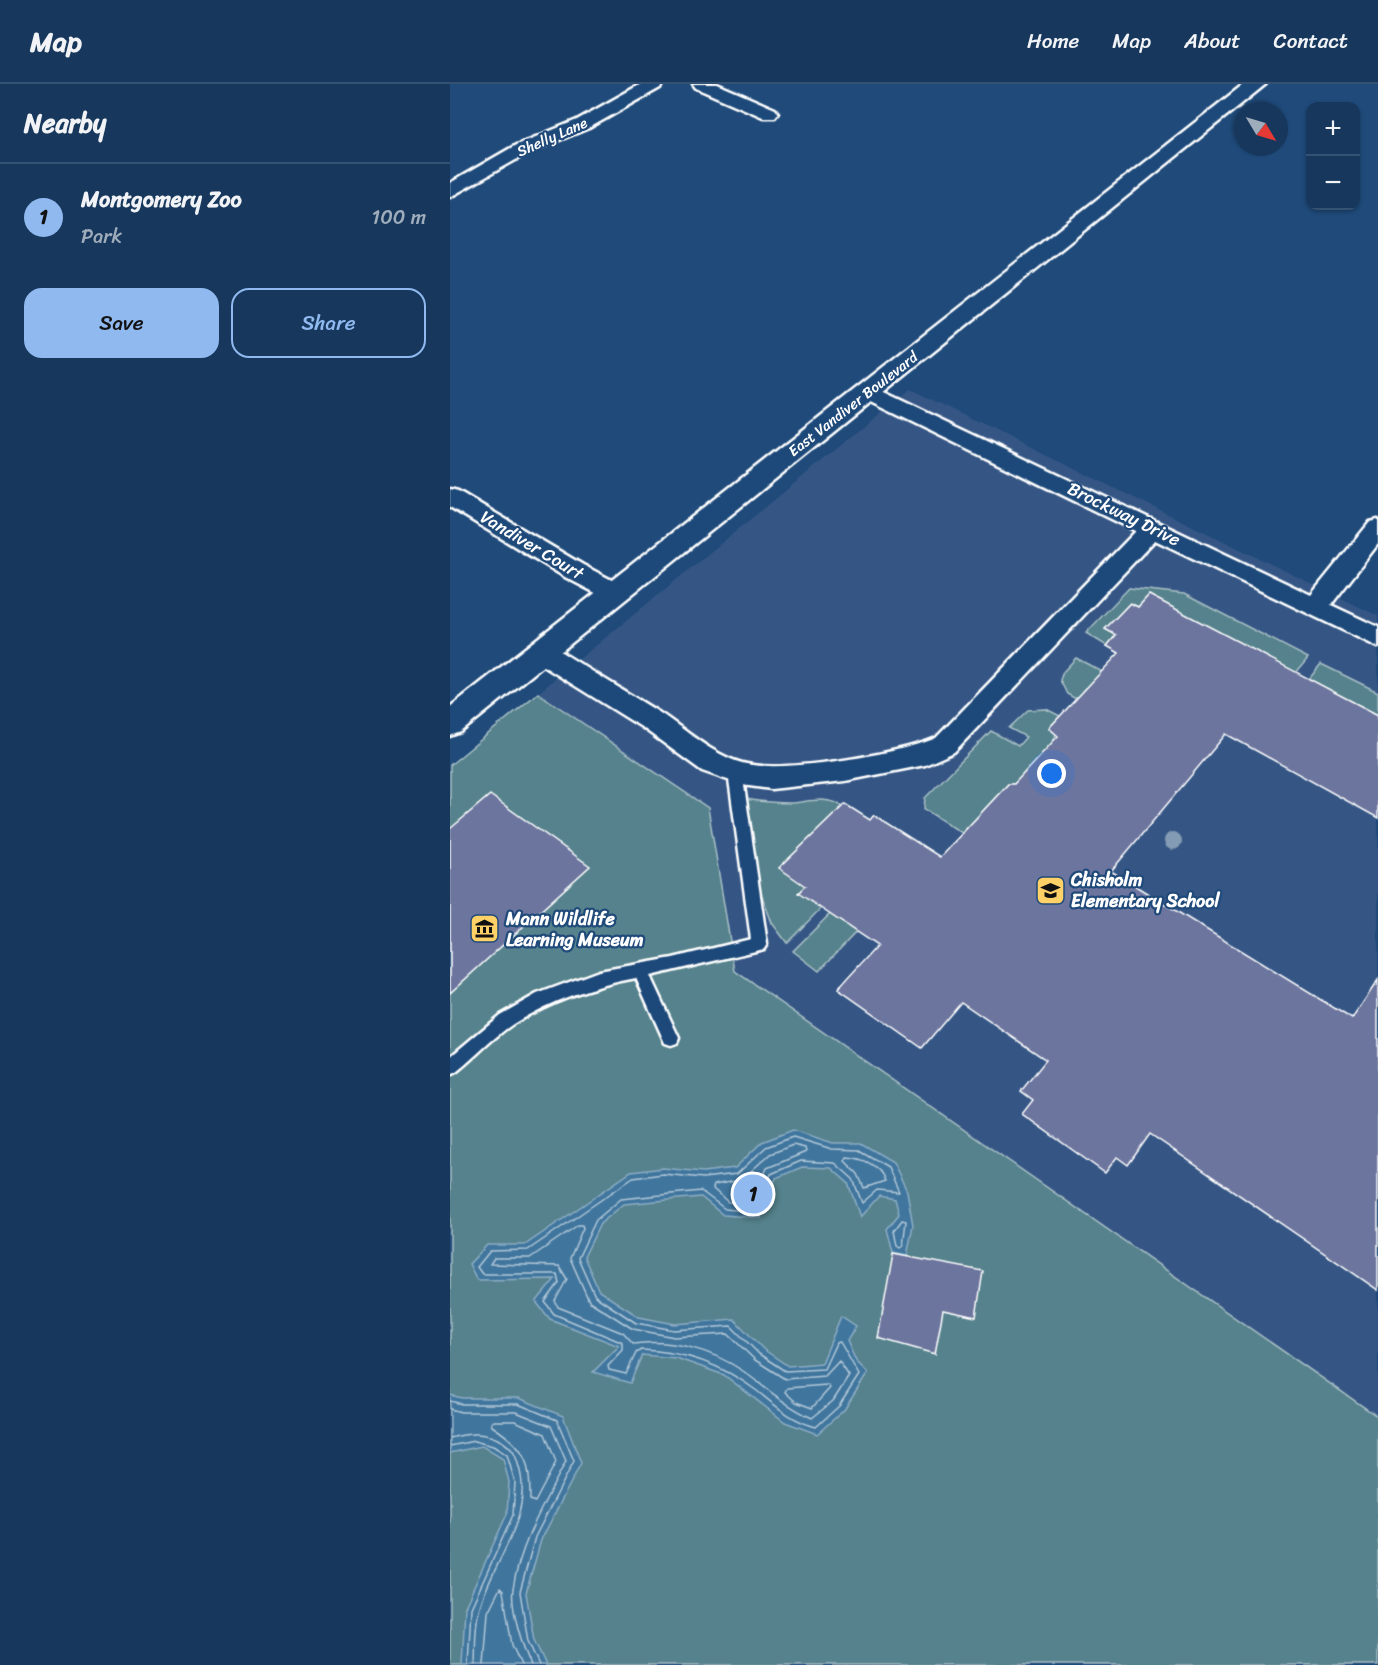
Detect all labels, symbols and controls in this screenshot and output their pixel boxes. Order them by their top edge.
text: Map [30,17,82,66]
text: Home [1027,22,1079,60]
text: Map [1112,22,1151,60]
text: About [1184,22,1241,60]
text: Contact [1274,22,1348,60]
text: Nearby [24,100,106,146]
north arrow [1234,102,1288,156]
map controls [1306,102,1360,210]
button: + [1306,102,1360,156]
street label: Shelly Lane [512,110,592,164]
button: − [1306,156,1360,210]
text: Montgomery Zoo [81,180,242,219]
text: 1 [39,200,48,235]
text: 100 m [372,200,426,235]
text: Park [81,219,122,254]
button: Save [24,288,219,358]
button: Share [231,288,426,358]
street label: East Vandiver Boulevard [782,344,925,463]
street label: Brockway Drive [1062,473,1186,555]
street label: Vandiver Court [474,501,591,589]
your location [1037,759,1066,788]
place label: Chisholm Elementary School [1070,864,1220,917]
school or university icon: Chisholm Elementary School [1034,874,1066,906]
place label: Mann Wildlife Learning Museum [505,903,644,956]
museum icon: Mann Wildlife Learning Museum [469,913,501,945]
pin: 1 [734,1172,772,1216]

